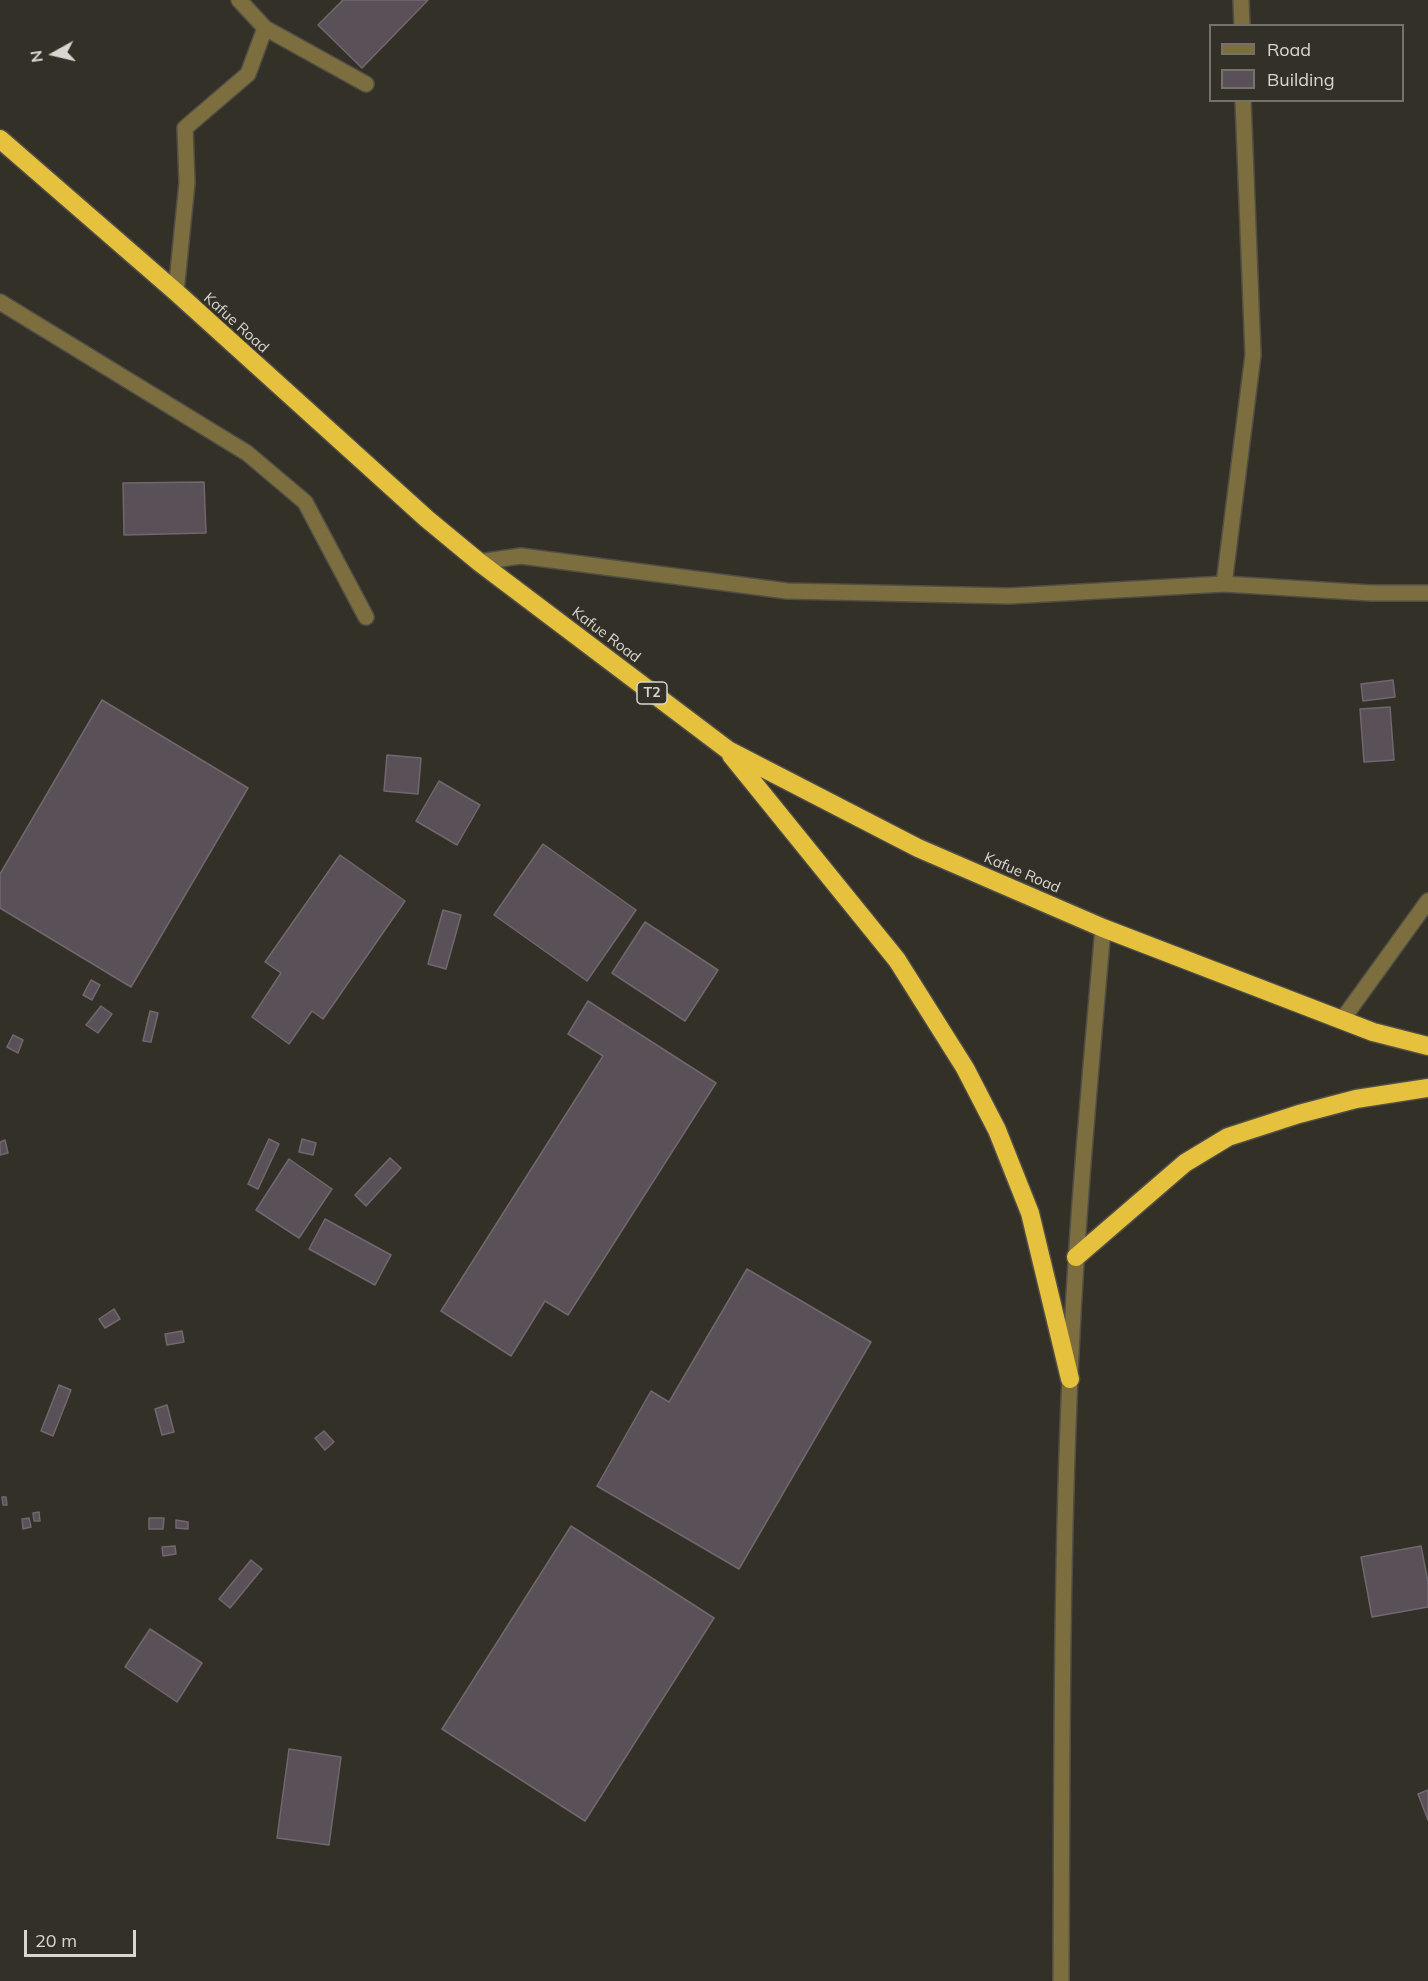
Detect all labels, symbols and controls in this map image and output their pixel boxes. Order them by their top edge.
north arrow [24,24,84,84]
legend [1209,24,1404,102]
text: Road [1267,38,1311,61]
text: N [25,49,47,64]
text: Building [1267,68,1335,91]
street label: Kafue Road [200,289,272,357]
street label: Kafue Road [568,603,644,667]
road number: T2 [637,682,667,704]
street label: Kafue Road [981,849,1063,897]
scale bar [27,1918,140,1956]
text: 20 m [35,1929,77,1952]

